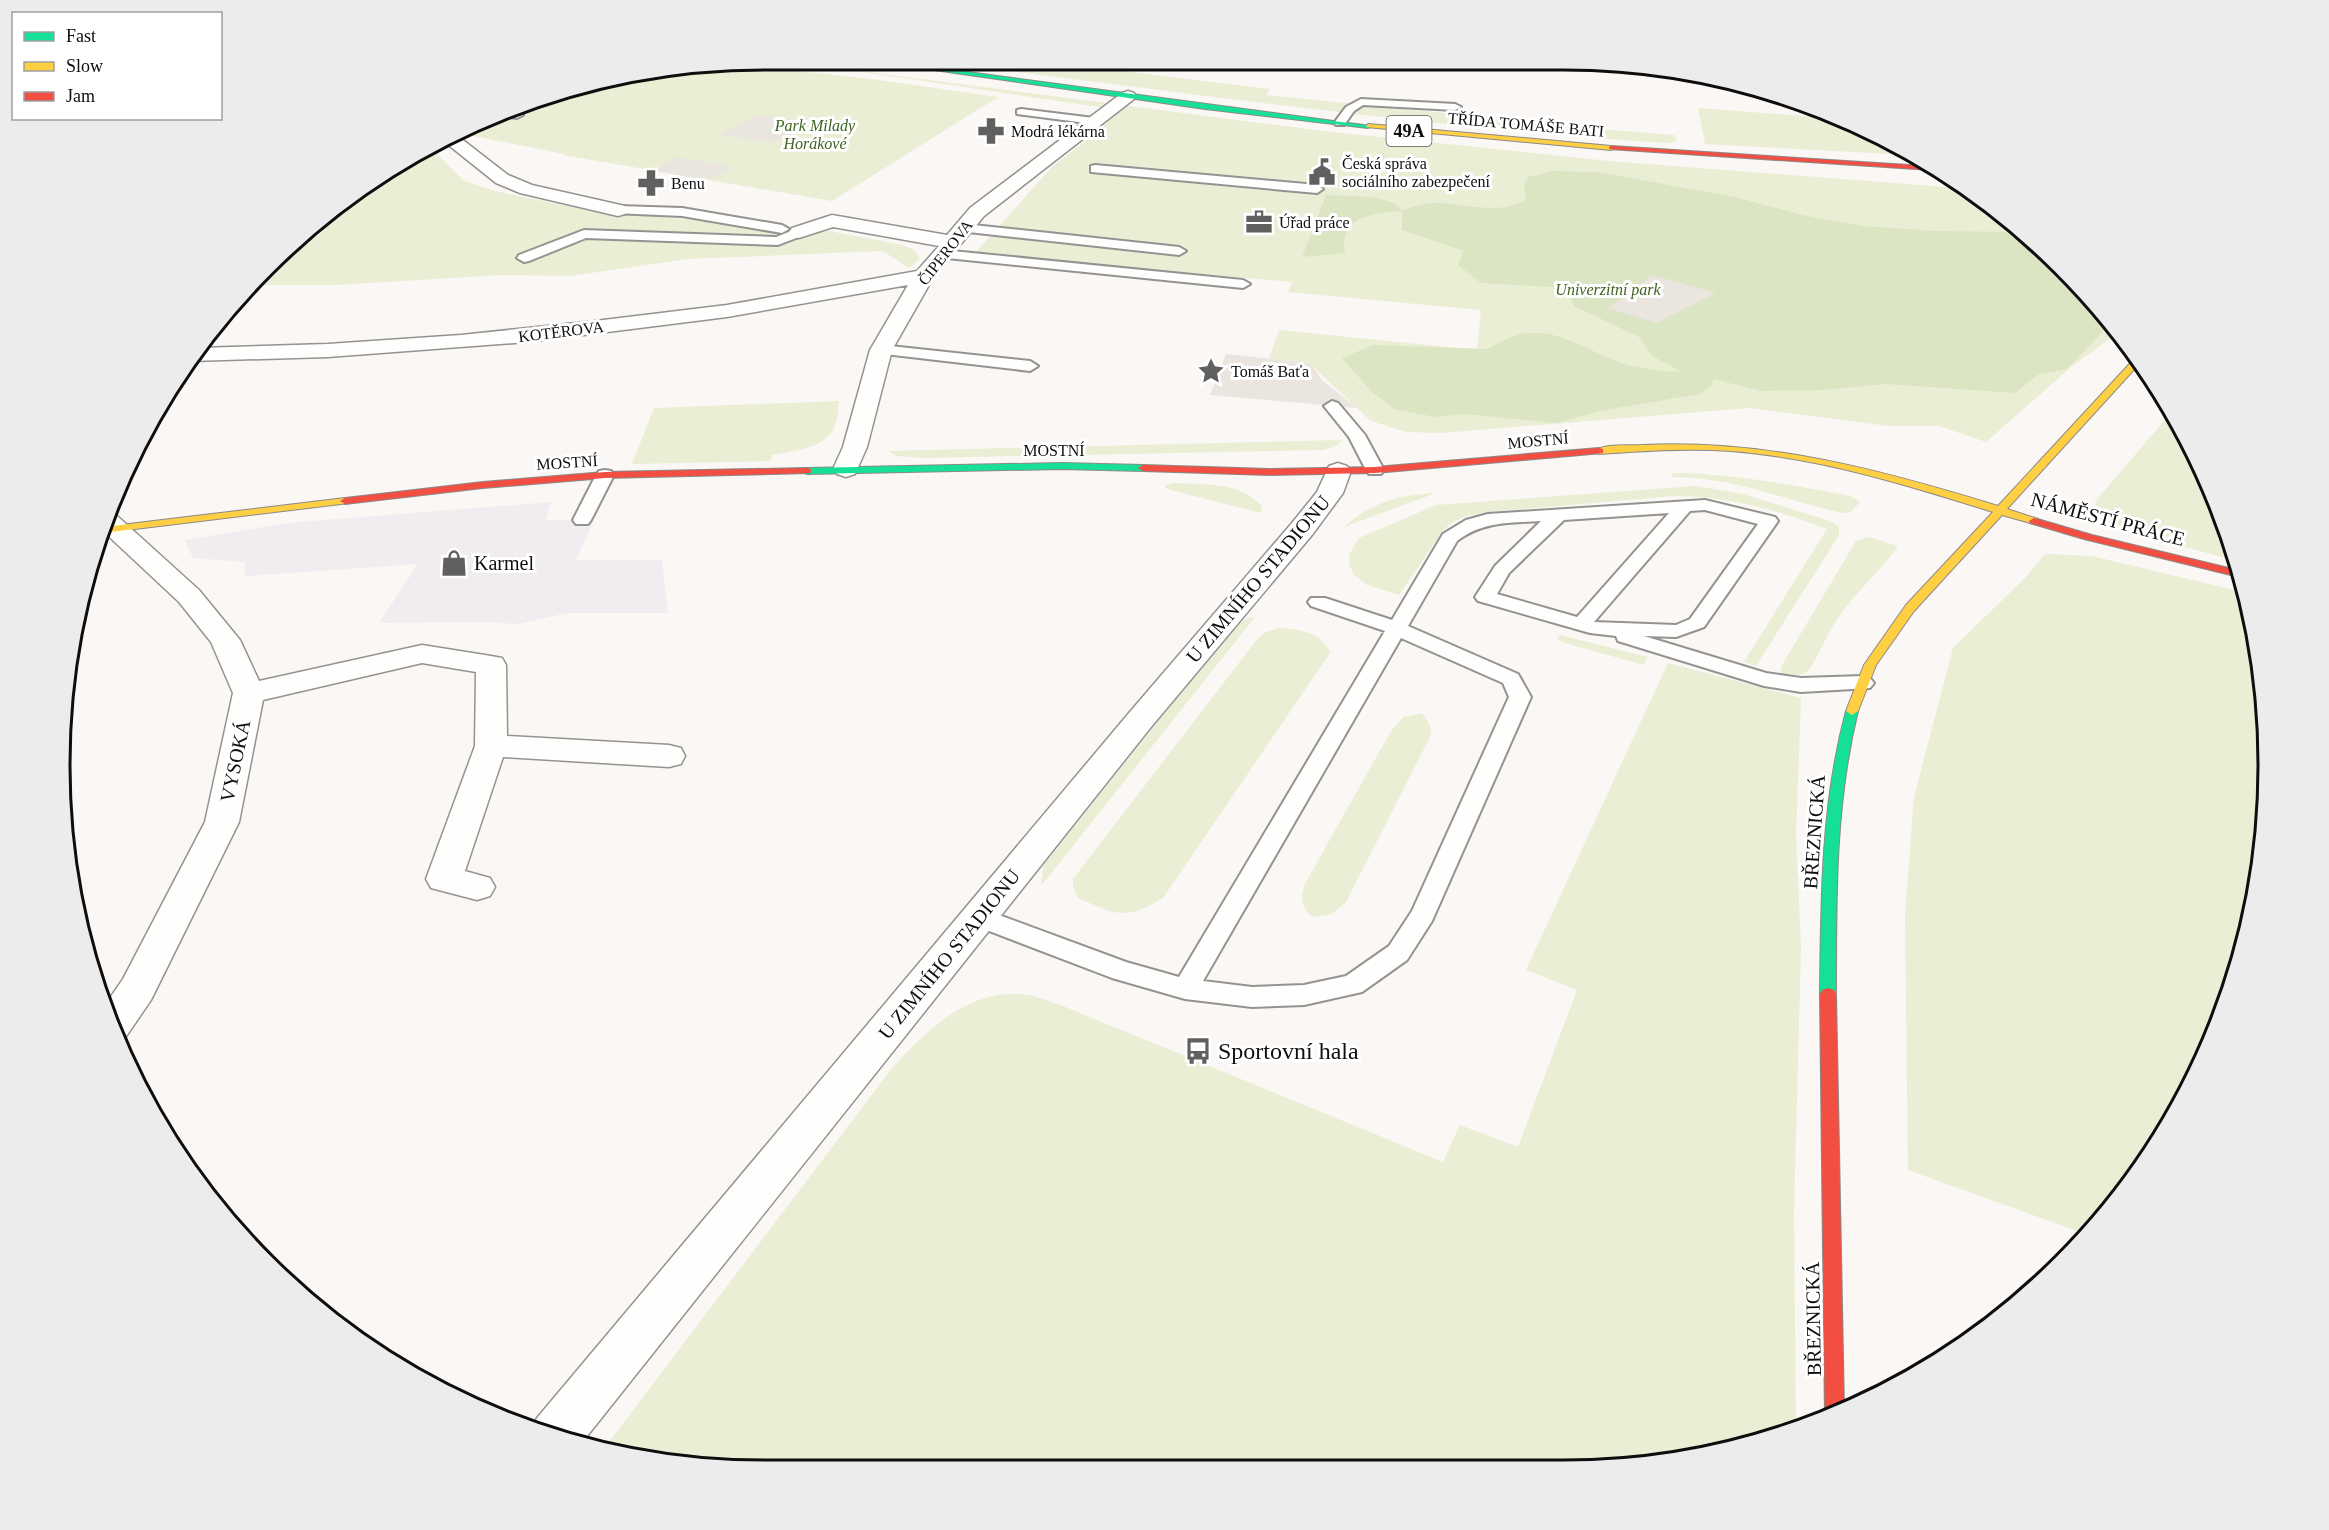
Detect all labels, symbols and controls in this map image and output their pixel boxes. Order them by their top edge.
legend [12,12,222,120]
text: Fast [66,26,96,46]
text: Slow [66,56,103,76]
text: Jam [66,86,95,106]
street label: TŘÍDA TOMÁŠE BATI [1447,108,1605,140]
pharmacy icon: Modrá lékárna [976,116,1006,146]
road number: 49A [1386,116,1432,146]
park label: Park Milady Horákové [774,117,856,152]
place label: Modrá lékárna [1011,123,1105,140]
place label: Česká správa sociálního zabezpečení [1342,154,1490,191]
public building icon: Česká správa sociálního zabezpečení [1307,157,1337,187]
pharmacy icon: Benu [636,168,666,198]
place label: Benu [671,175,705,192]
office icon: Úřad práce [1244,207,1274,237]
place label: Úřad práce [1279,213,1350,232]
street label: ČIPEROVA [914,215,976,288]
park label: Univerzitní park [1555,281,1662,299]
street label: KOTĚROVA [517,317,605,345]
place icon: Tomáš Baťa [1196,356,1226,386]
place label: Tomáš Baťa [1231,363,1309,380]
street label: MOSTNÍ [1507,428,1569,452]
street label: MOSTNÍ [1023,441,1085,459]
street label: MOSTNÍ [536,451,598,473]
street label: NÁMĚSTÍ PRÁCE [2029,488,2187,550]
street label: U ZIMNÍHO STADIONU [1182,490,1335,667]
shop icon: Karmel [439,548,469,578]
place label: Karmel [474,552,534,574]
street label: VYSOKÁ [216,717,255,804]
street label: BŘEZNICKÁ [1799,774,1829,890]
street label: U ZIMNÍHO STADIONU [874,864,1025,1043]
bus stop icon: Sportovní hala [1183,1036,1213,1066]
place label: Sportovní hala [1218,1038,1359,1064]
street label: BŘEZNICKÁ [1801,1261,1825,1376]

